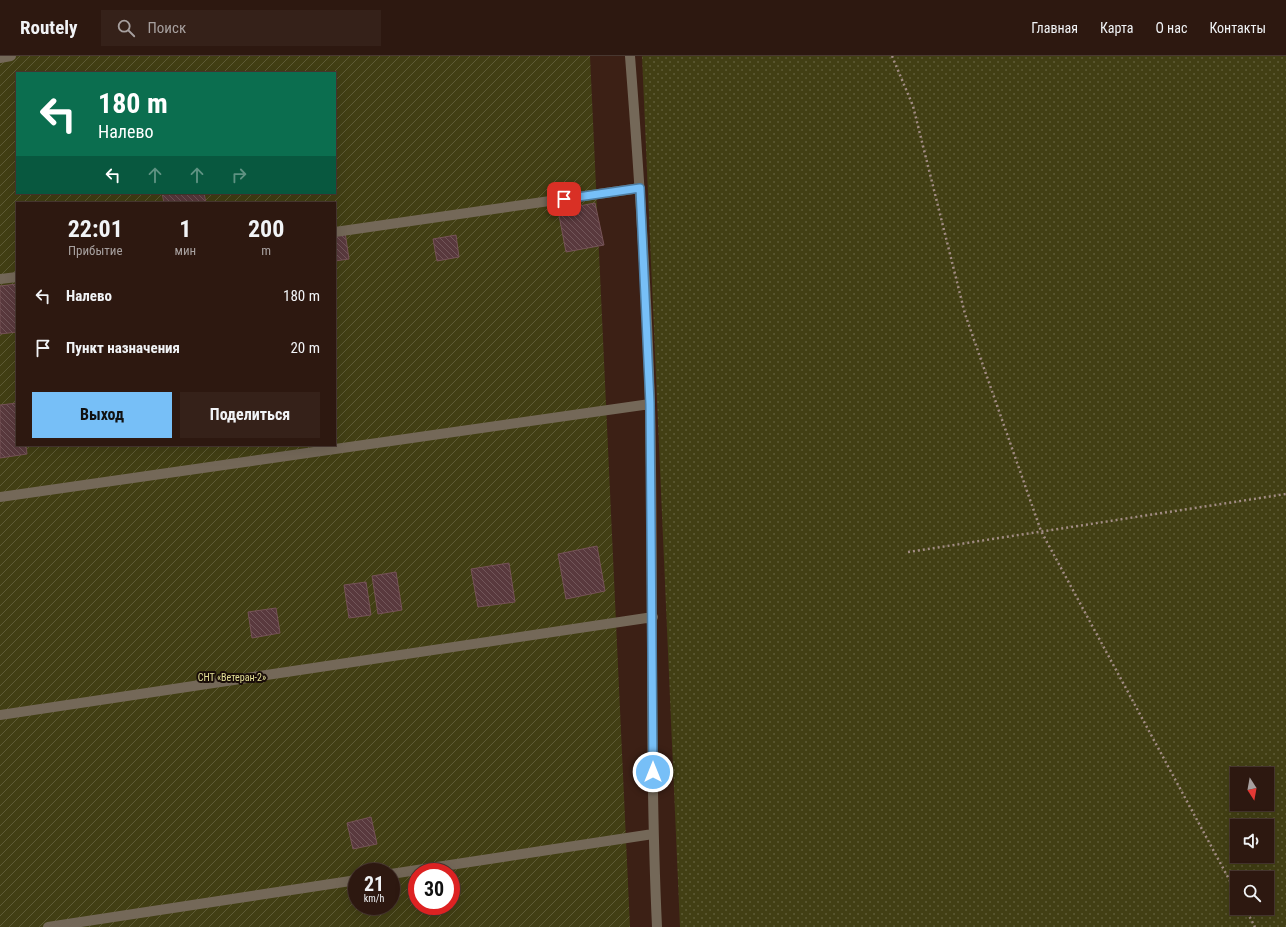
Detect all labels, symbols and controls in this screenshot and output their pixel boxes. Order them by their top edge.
search box [101,10,381,46]
text: Routely [20,16,77,39]
icon: search [115,17,137,39]
text: Поиск [147,19,186,37]
text: Главная [1031,20,1078,36]
text: Карта [1100,20,1133,36]
text: О нас [1155,20,1187,36]
text: Контакты [1209,20,1266,36]
text: 180 m [98,87,168,120]
icon: left [32,88,84,140]
text: Налево [98,121,154,142]
icon: left [102,164,124,186]
icon: ahead [144,164,166,186]
icon: ahead [186,164,208,186]
icon: right [228,164,250,186]
pin [547,182,581,216]
icon: arrive [553,188,575,210]
text: 22:01 [68,215,123,243]
text: 1 [179,215,191,243]
text: 200 [248,215,284,243]
text: Прибытие [68,243,123,258]
text: мин [175,243,196,258]
text: m [261,243,271,258]
icon: left [32,285,54,307]
text: Налево [66,287,112,305]
text: 180 m [283,287,320,305]
icon: arrive [32,337,54,359]
text: Пункт назначения [66,339,180,357]
text: 20 m [290,339,320,357]
button: Выход [32,392,172,438]
button: Поделиться [180,392,320,438]
park label: СНТ «Ветеран-2» [198,672,266,683]
position arrow [632,751,674,793]
north arrow [1230,767,1274,811]
map controls [1230,767,1274,915]
button: sound [1230,819,1274,863]
speed limit sign: 30 [408,863,460,915]
button: search [1230,871,1274,915]
text: 21 [364,872,384,896]
text: km/h [364,893,384,904]

